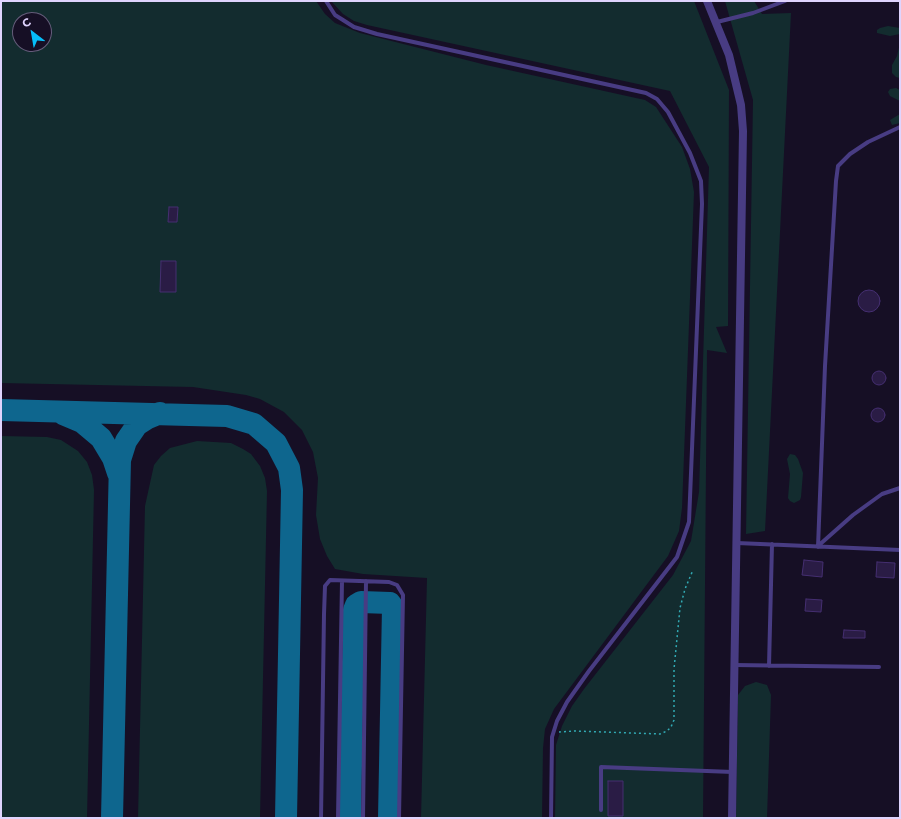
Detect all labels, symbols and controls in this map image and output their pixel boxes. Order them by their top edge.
north arrow [12,12,52,52]
text: С [19,15,33,31]

